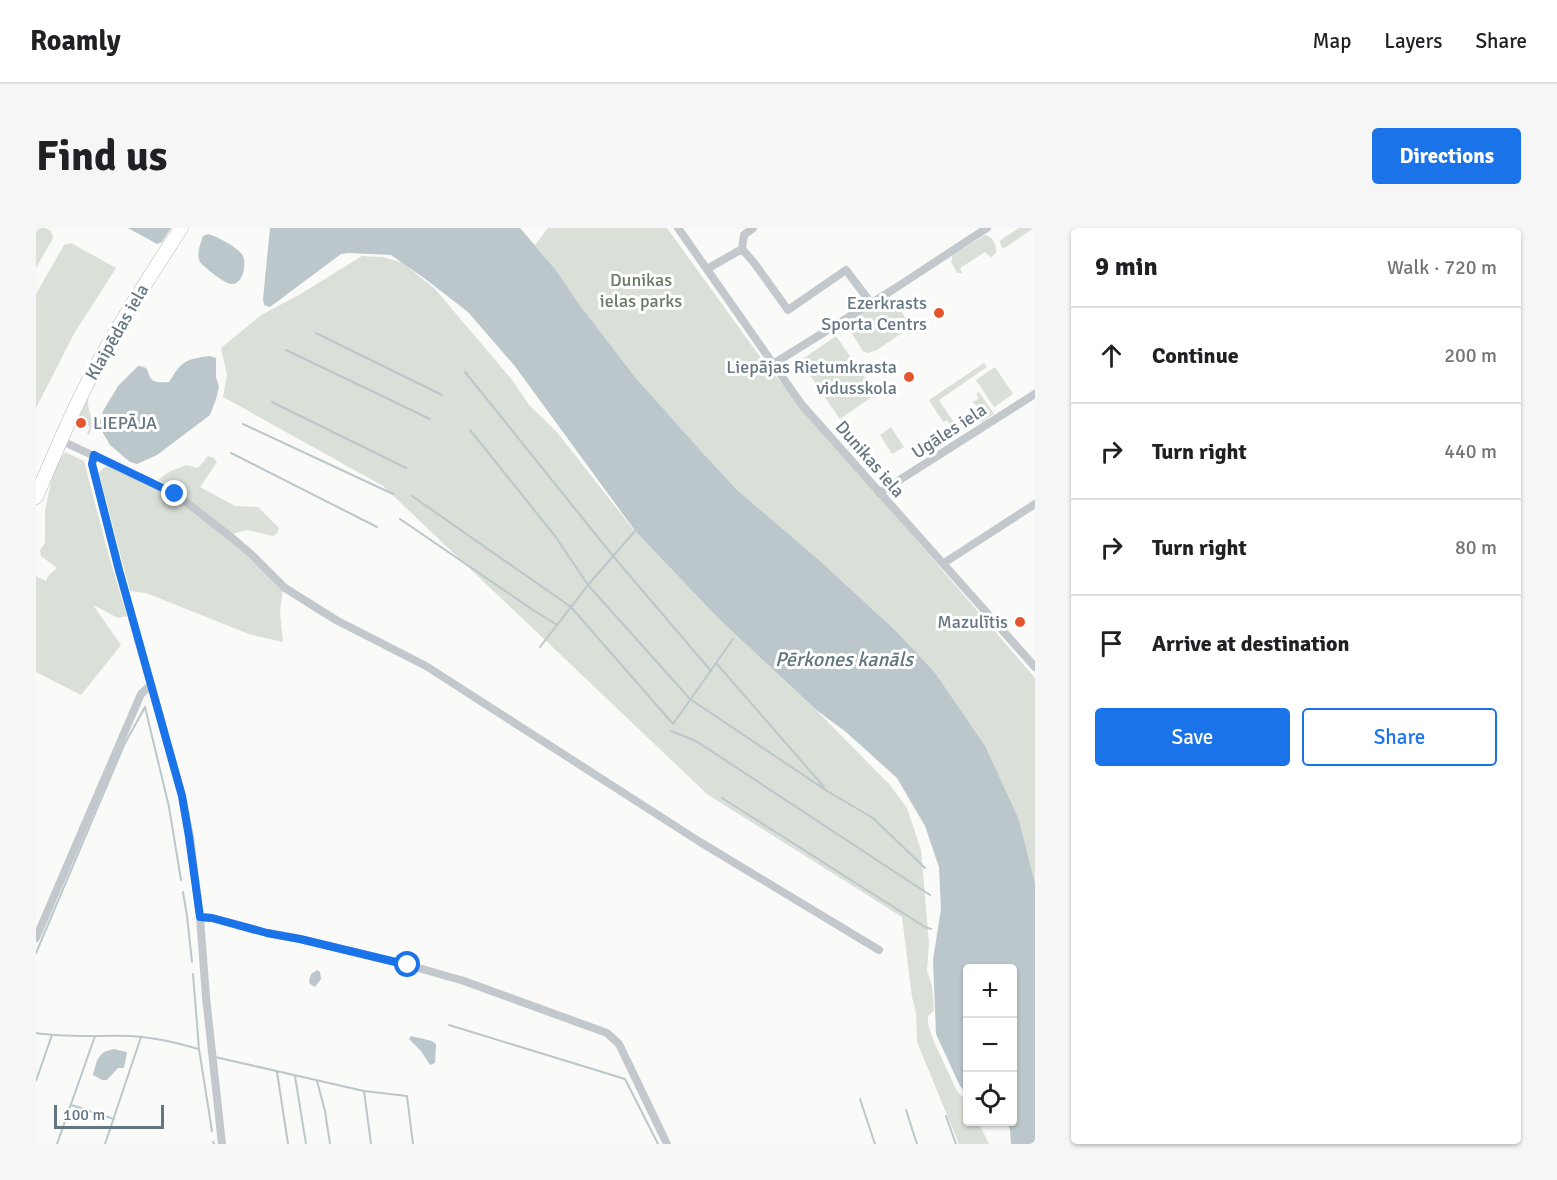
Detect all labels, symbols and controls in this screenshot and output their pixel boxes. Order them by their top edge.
text: Roamly [30,24,121,58]
text: Map [1313,28,1351,54]
text: Layers [1384,28,1442,54]
text: Share [1475,28,1527,54]
button: Directions [1372,128,1521,184]
text: Find us [36,131,167,182]
text: 9 min [1095,251,1158,283]
text: Walk · 720 m [1387,255,1497,280]
park label: Dunikas ielas parks [600,269,682,312]
street label: Klaipēdas iela [81,280,153,384]
place label: Ezerkrasts Sporta Centrs [821,292,927,335]
marker: Ezerkrasts Sporta Centrs [932,306,946,320]
icon: ahead [1095,339,1128,372]
text: Continue [1152,342,1239,369]
text: 200 m [1444,343,1497,368]
place label: Liepājas Rietumkrasta vidusskola [726,356,897,399]
marker: Liepājas Rietumkrasta vidusskola [902,370,916,384]
street label: Ugāles iela [907,399,991,463]
place label: LIEPĀJA [93,412,157,434]
marker: LIEPĀJA [74,416,88,430]
street label: Dunikas iela [831,416,909,502]
icon: right [1095,435,1128,468]
text: Turn right [1152,438,1247,465]
text: 440 m [1444,439,1497,464]
route end [161,480,187,506]
icon: right [1095,531,1128,564]
text: Turn right [1152,534,1247,561]
text: 80 m [1455,535,1497,560]
place label: Mazulītis [937,611,1008,633]
marker: Mazulītis [1013,615,1027,629]
icon: arrive [1095,627,1128,660]
text: Arrive at destination [1152,630,1349,657]
water label: Pērkones kanāls [775,647,915,672]
button: Save [1095,708,1290,766]
button: Share [1302,708,1497,766]
route start [394,951,420,977]
map controls [963,964,1017,1126]
button: + [963,964,1017,1018]
button: − [963,1018,1017,1072]
button: locate [963,1072,1017,1126]
scale bar [54,1102,164,1130]
text: 100 m [63,1105,105,1125]

